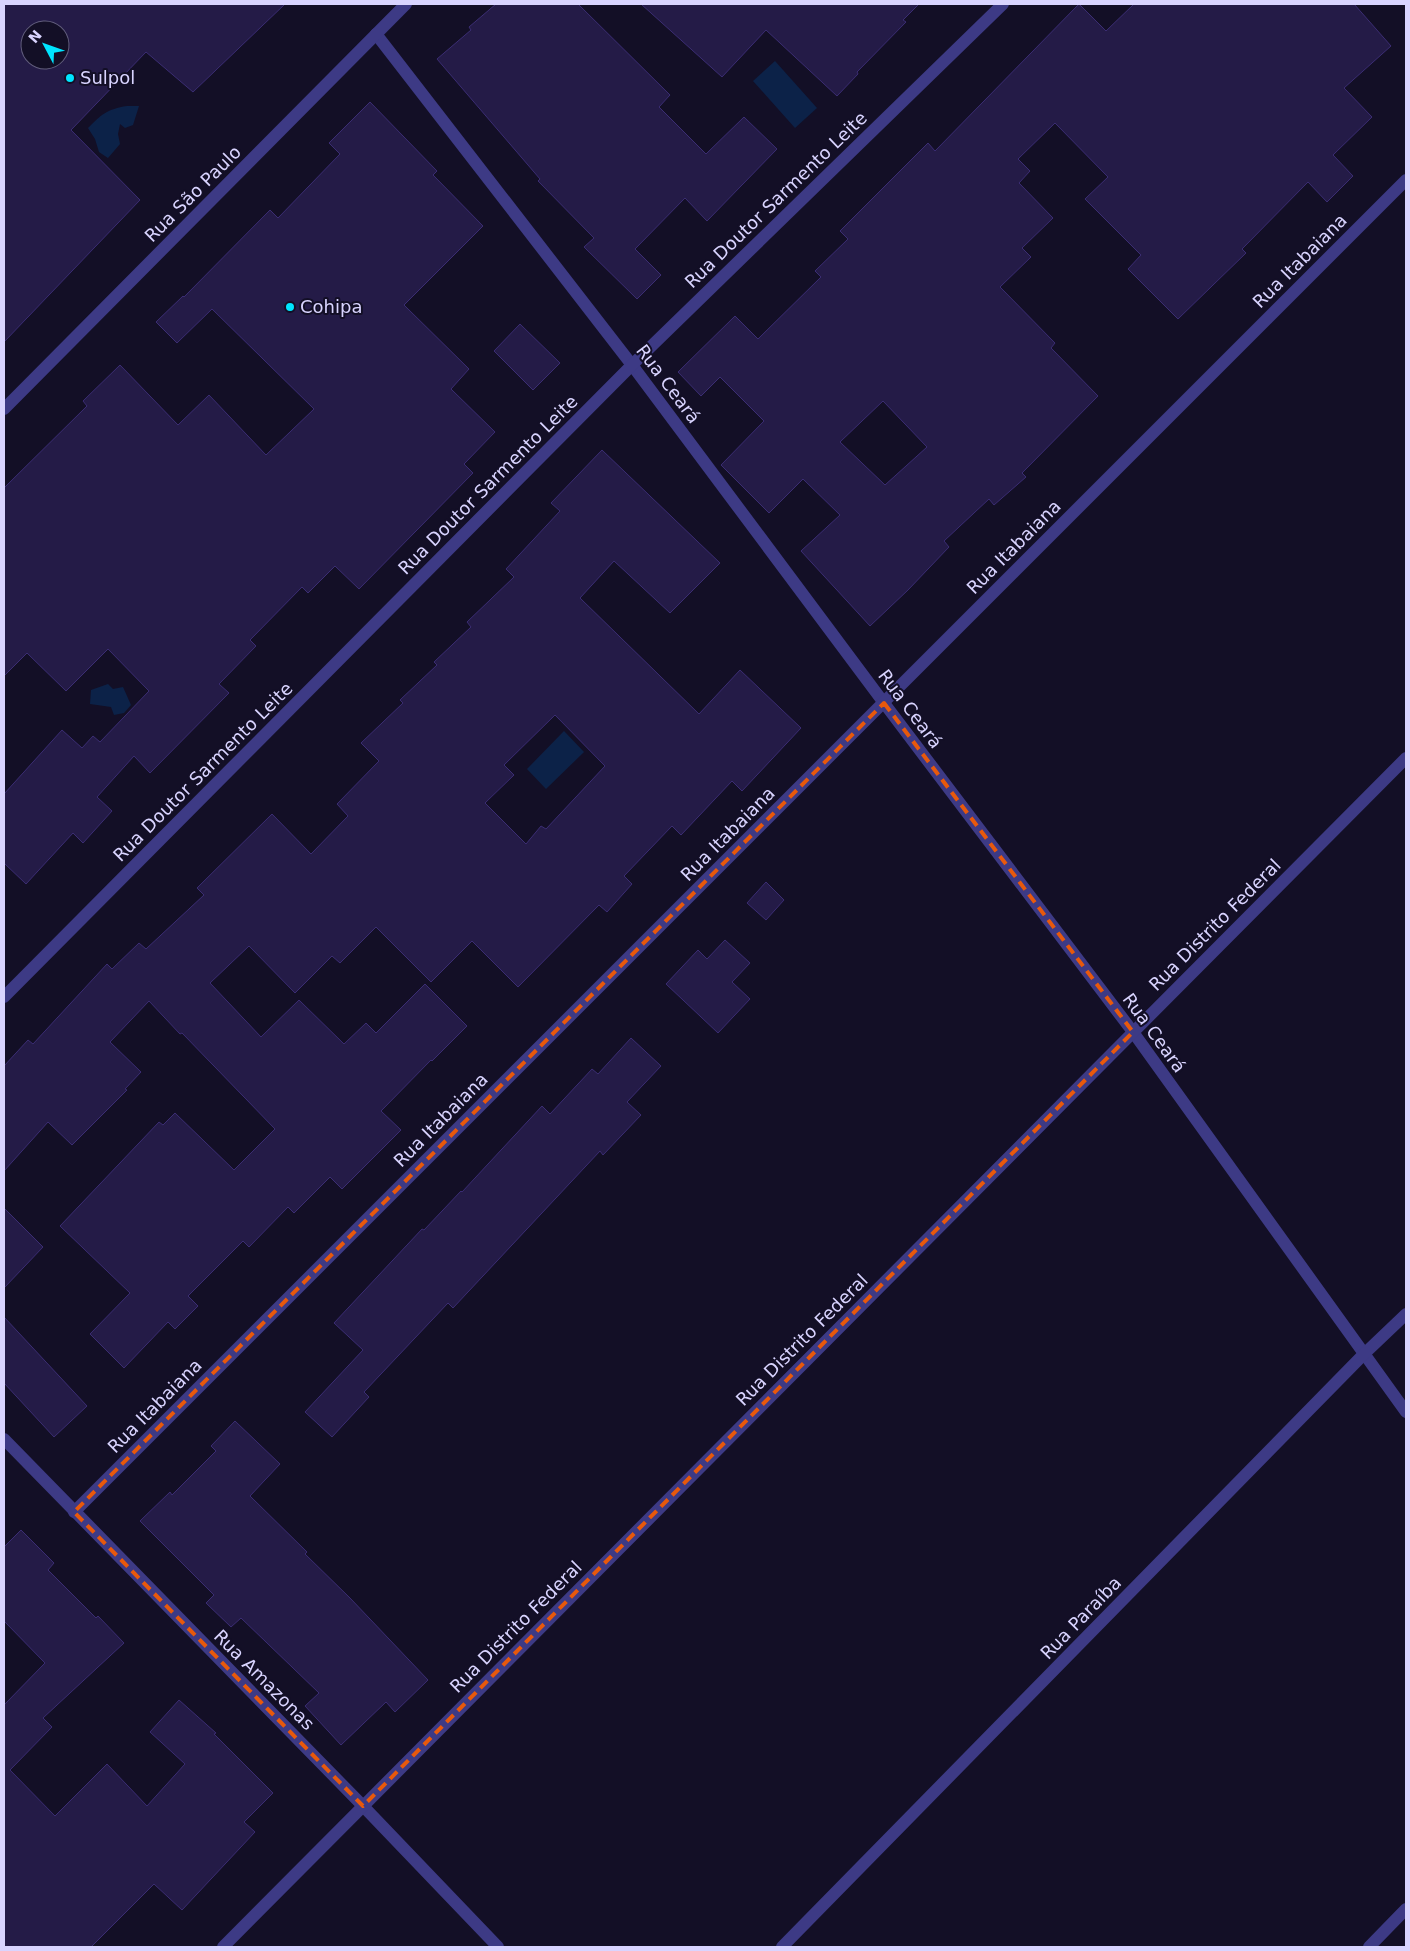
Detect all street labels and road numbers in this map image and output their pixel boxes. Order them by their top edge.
street label: Rua Doutor Sarmento Leite [680,107,871,292]
street label: Rua São Paulo [140,141,245,246]
street label: Rua Itabaiana [1248,209,1351,312]
street label: Rua Ceará [632,340,705,427]
street label: Rua Doutor Sarmento Leite [394,391,582,579]
street label: Rua Itabaiana [962,495,1065,598]
street label: Rua Ceará [874,665,947,752]
street label: Rua Doutor Sarmento Leite [109,678,297,866]
street label: Rua Itabaiana [676,782,779,885]
street label: Rua Distrito Federal [1144,854,1285,995]
street label: Rua Ceará [1119,989,1190,1076]
street label: Rua Itabaiana [389,1068,492,1171]
street label: Rua Distrito Federal [731,1269,872,1410]
street label: Rua Itabaiana [103,1354,206,1457]
street label: Rua Distrito Federal [445,1556,586,1697]
street label: Rua Paraíba [1036,1572,1125,1663]
street label: Rua Amazonas [210,1625,319,1734]

